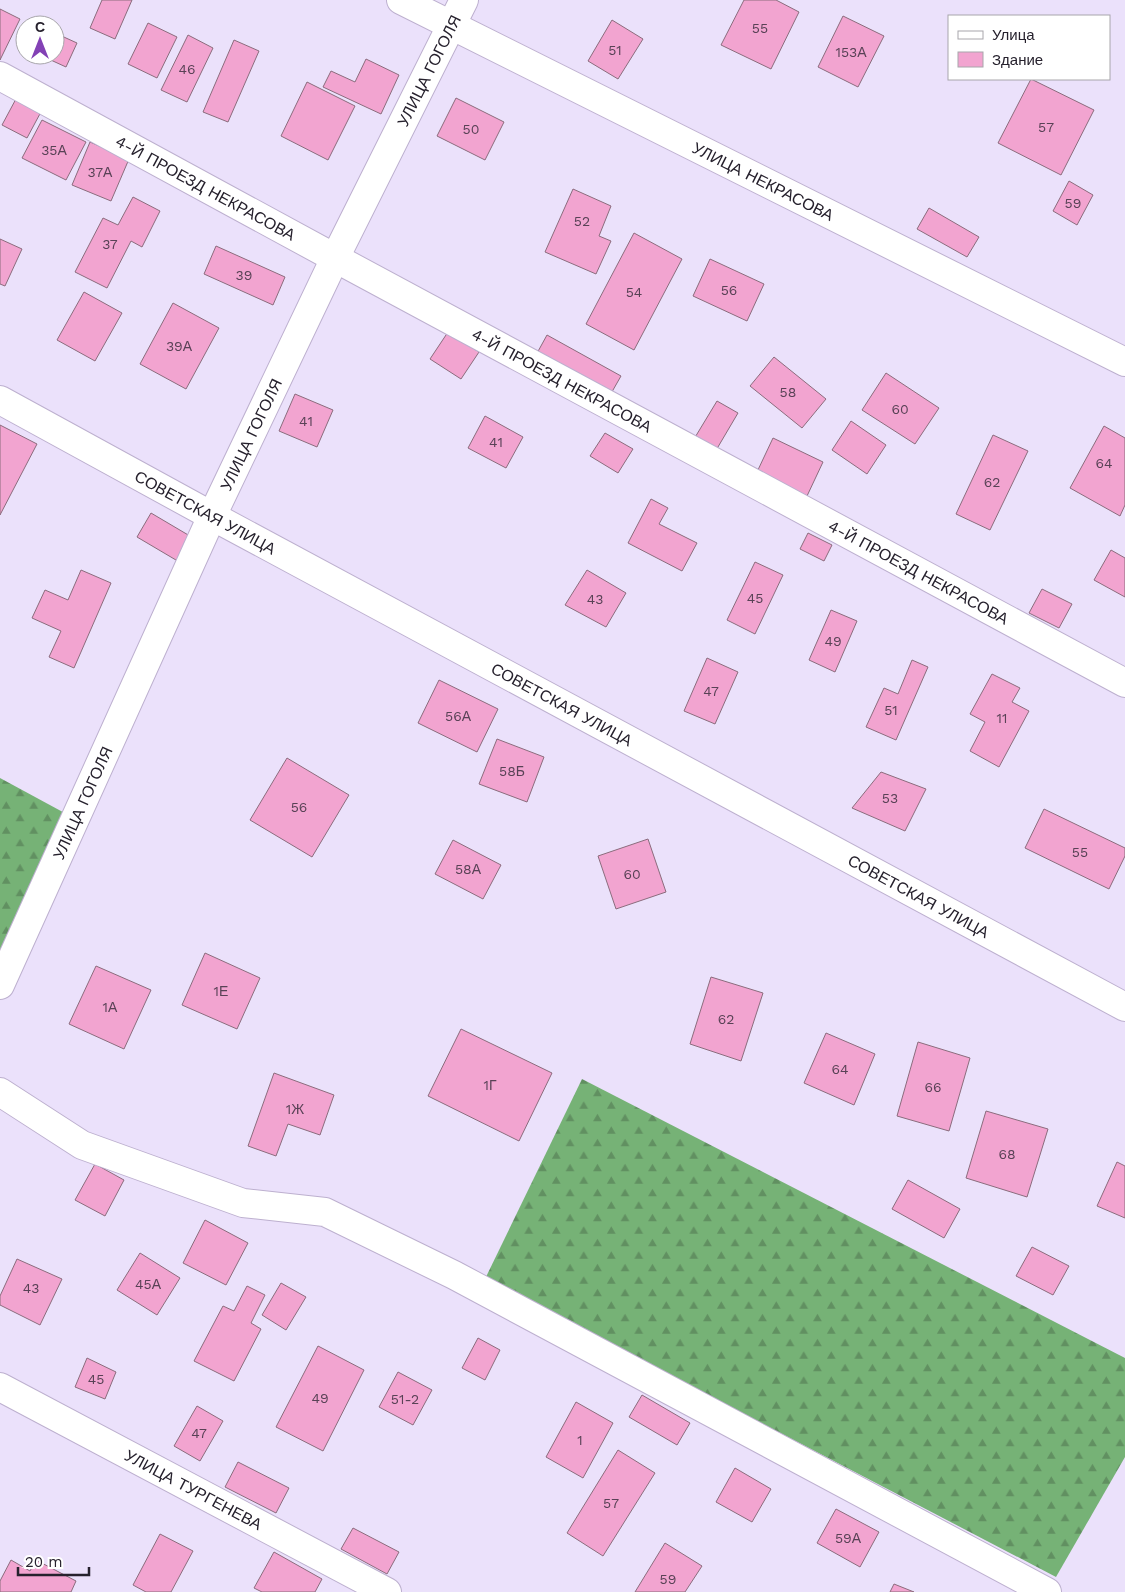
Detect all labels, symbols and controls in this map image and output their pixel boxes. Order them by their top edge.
street label: УЛИЦА ГОГОЛЯ [393,12,465,130]
north arrow [15,15,65,65]
legend [948,15,1110,80]
text: С [35,19,45,35]
house number: 55 [752,20,768,36]
text: Улица [992,26,1035,44]
house number: 51 [608,42,622,58]
house number: 153А [835,44,867,60]
text: Здание [992,51,1043,69]
house number: 46 [178,61,196,77]
house number: 57 [1038,119,1054,135]
house number: 50 [463,121,479,137]
street label: 4-Й ПРОЕЗД НЕКРАСОВА [112,132,299,245]
street label: УЛИЦА НЕКРАСОВА [689,138,837,225]
house number: 35А [41,142,67,158]
house number: 37А [88,164,113,180]
house number: 59 [1065,195,1081,211]
house number: 52 [574,213,590,229]
house number: 37 [102,236,118,252]
house number: 39 [236,267,252,283]
house number: 56 [721,282,737,298]
house number: 54 [626,284,642,300]
street label: 4-Й ПРОЕЗД НЕКРАСОВА [469,324,655,437]
house number: 39А [166,338,193,354]
street label: УЛИЦА ГОГОЛЯ [217,376,286,494]
house number: 58 [780,384,796,400]
house number: 60 [891,401,909,417]
house number: 41 [299,413,313,429]
house number: 41 [489,434,503,450]
house number: 64 [1095,455,1113,471]
street label: СОВЕТСКАЯ УЛИЦА [131,467,279,559]
house number: 62 [984,474,1000,490]
street label: 4-Й ПРОЕЗД НЕКРАСОВА [825,516,1012,629]
house number: 45 [747,590,763,606]
house number: 43 [587,591,603,607]
house number: 49 [824,633,842,649]
street label: СОВЕТСКАЯ УЛИЦА [488,659,636,750]
house number: 47 [703,683,719,699]
house number: 51 [884,702,898,718]
house number: 56А [445,708,472,724]
house number: 11 [997,710,1007,726]
street label: УЛИЦА ГОГОЛЯ [49,743,117,862]
house number: 58Б [499,763,525,779]
house number: 53 [882,790,898,806]
house number: 56 [291,799,307,815]
house number: 55 [1072,844,1088,860]
street label: СОВЕТСКАЯ УЛИЦА [845,851,993,942]
house number: 58А [455,861,482,877]
house number: 60 [623,866,641,882]
house number: 1Е [214,983,228,999]
house number: 1А [103,999,118,1015]
house number: 62 [718,1011,734,1027]
house number: 64 [831,1061,849,1077]
house number: 1Г [483,1077,497,1093]
house number: 66 [924,1079,942,1095]
house number: 1Ж [286,1101,304,1117]
house number: 68 [998,1146,1016,1162]
house number: 45А [135,1276,162,1292]
house number: 43 [23,1280,39,1296]
house number: 45 [88,1371,104,1387]
house number: 49 [311,1390,329,1406]
house number: 51-2 [391,1391,419,1407]
house number: 47 [191,1425,207,1441]
house number: 1 [577,1432,583,1448]
street label: УЛИЦА ТУРГЕНЕВА [121,1446,265,1534]
house number: 57 [603,1495,619,1511]
house number: 59А [835,1530,862,1546]
scale bar [18,1544,89,1576]
text: 20 m [25,1553,63,1571]
house number: 59 [660,1571,676,1587]

